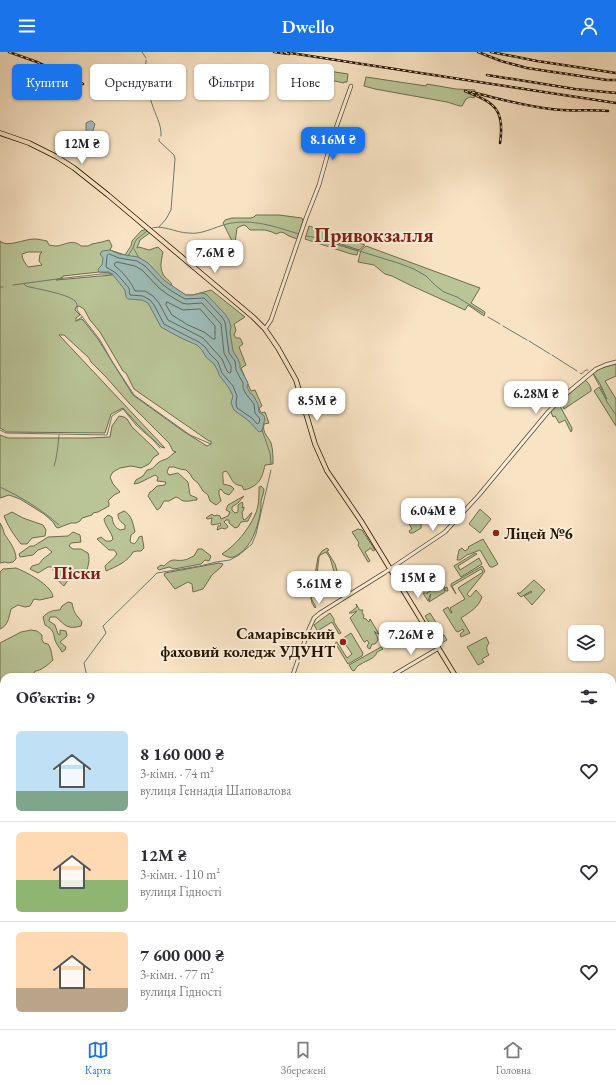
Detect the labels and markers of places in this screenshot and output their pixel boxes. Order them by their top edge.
pin: 8.16M ₴ [296,127,370,161]
pin: 12M ₴ [54,131,110,165]
pin: 7.6M ₴ [182,240,248,274]
pin: 6.28M ₴ [499,381,573,415]
pin: 8.5M ₴ [284,388,350,422]
pin: 6.04M ₴ [396,498,470,532]
place label: Ліцей №6 [504,523,573,544]
marker: Ліцей №6 [491,528,501,538]
pin: 15M ₴ [390,565,446,599]
pin: 5.61M ₴ [282,571,356,605]
pin: 7.26M ₴ [374,622,448,656]
place label: Самарівський фаховий коледж УДУНТ [161,623,336,662]
marker: Самарівський фаховий коледж УДУНТ [338,637,348,647]

